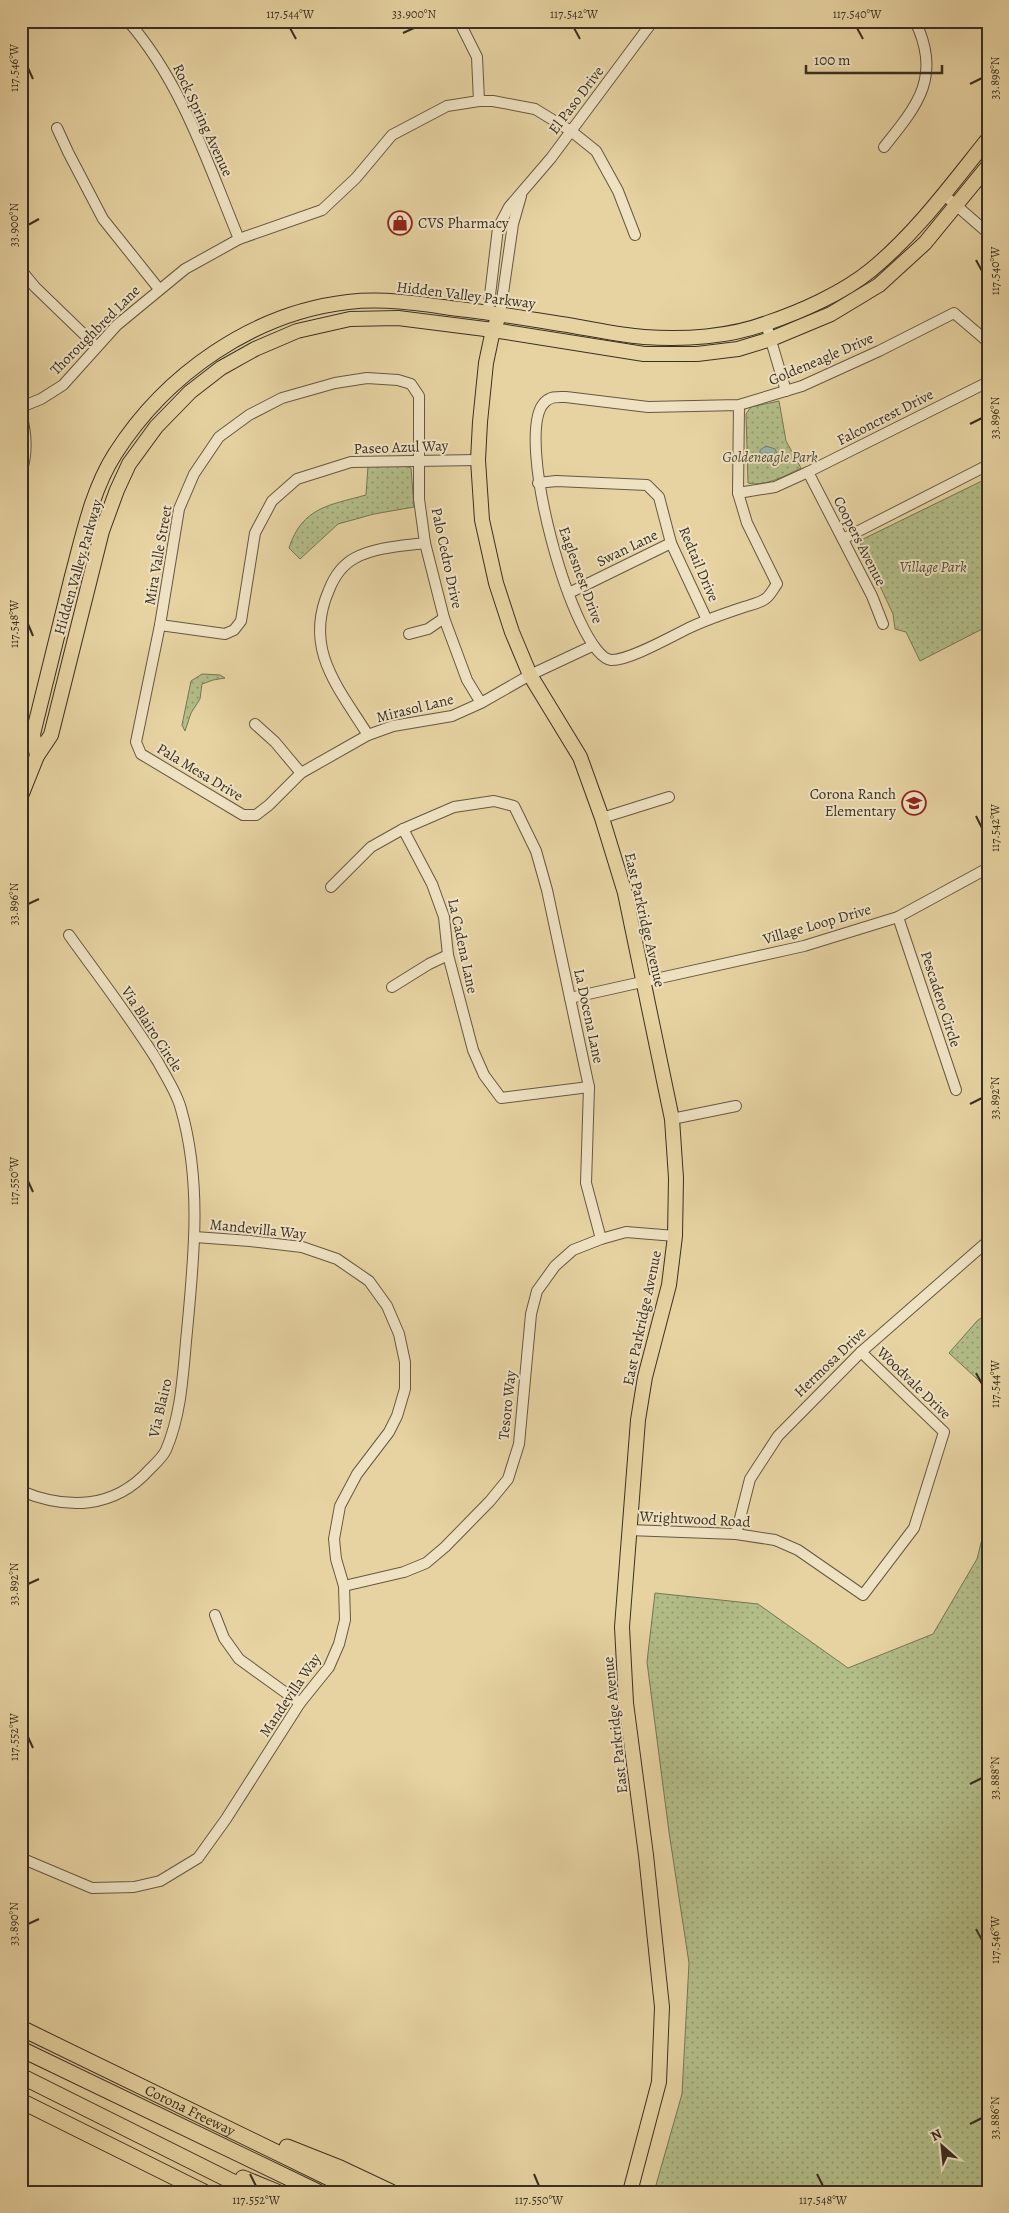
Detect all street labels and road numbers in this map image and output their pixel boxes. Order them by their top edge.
street label: Rock Spring Avenue [168,60,238,180]
street label: El Paso Drive [544,62,608,138]
street label: Hidden Valley Parkway [395,277,537,313]
street label: Thoroughbred Lane [46,280,145,379]
street label: Goldeneagle Drive [766,328,877,390]
street label: Falconcrest Drive [833,384,937,450]
street label: Paseo Azul Way [353,435,449,459]
street label: Coopers Avenue [829,493,891,589]
street label: Hidden Valley Parkway [49,497,107,637]
street label: Mira Valle Street [139,503,177,607]
street label: Palo Cedro Drive [427,506,468,611]
street label: Redtail Drive [674,523,724,605]
street label: Eaglesnest Drive [554,524,608,627]
street label: Swan Lane [593,524,661,571]
street label: Mirasol Lane [374,689,456,727]
street label: Pala Mesa Drive [153,738,247,806]
street label: East Parkridge Avenue [620,851,670,990]
street label: La Cadena Lane [443,897,483,996]
street label: Village Loop Drive [760,899,874,949]
street label: Pescadero Circle [916,948,966,1050]
street label: La Docena Lane [569,967,609,1065]
street label: Via Blairo Circle [116,982,187,1076]
street label: Mandevilla Way [209,1214,308,1244]
street label: East Parkridge Avenue [618,1248,666,1387]
street label: Hermosa Drive [790,1322,871,1402]
street label: Woodvale Drive [872,1342,956,1424]
street label: Tesoro Way [493,1369,521,1441]
street label: Via Blairo [143,1377,176,1440]
street label: Wrightwood Road [638,1506,752,1532]
street label: Mandevilla Way [255,1649,326,1741]
street label: East Parkridge Avenue [598,1655,632,1794]
street label: Corona Freeway [142,2080,239,2141]

